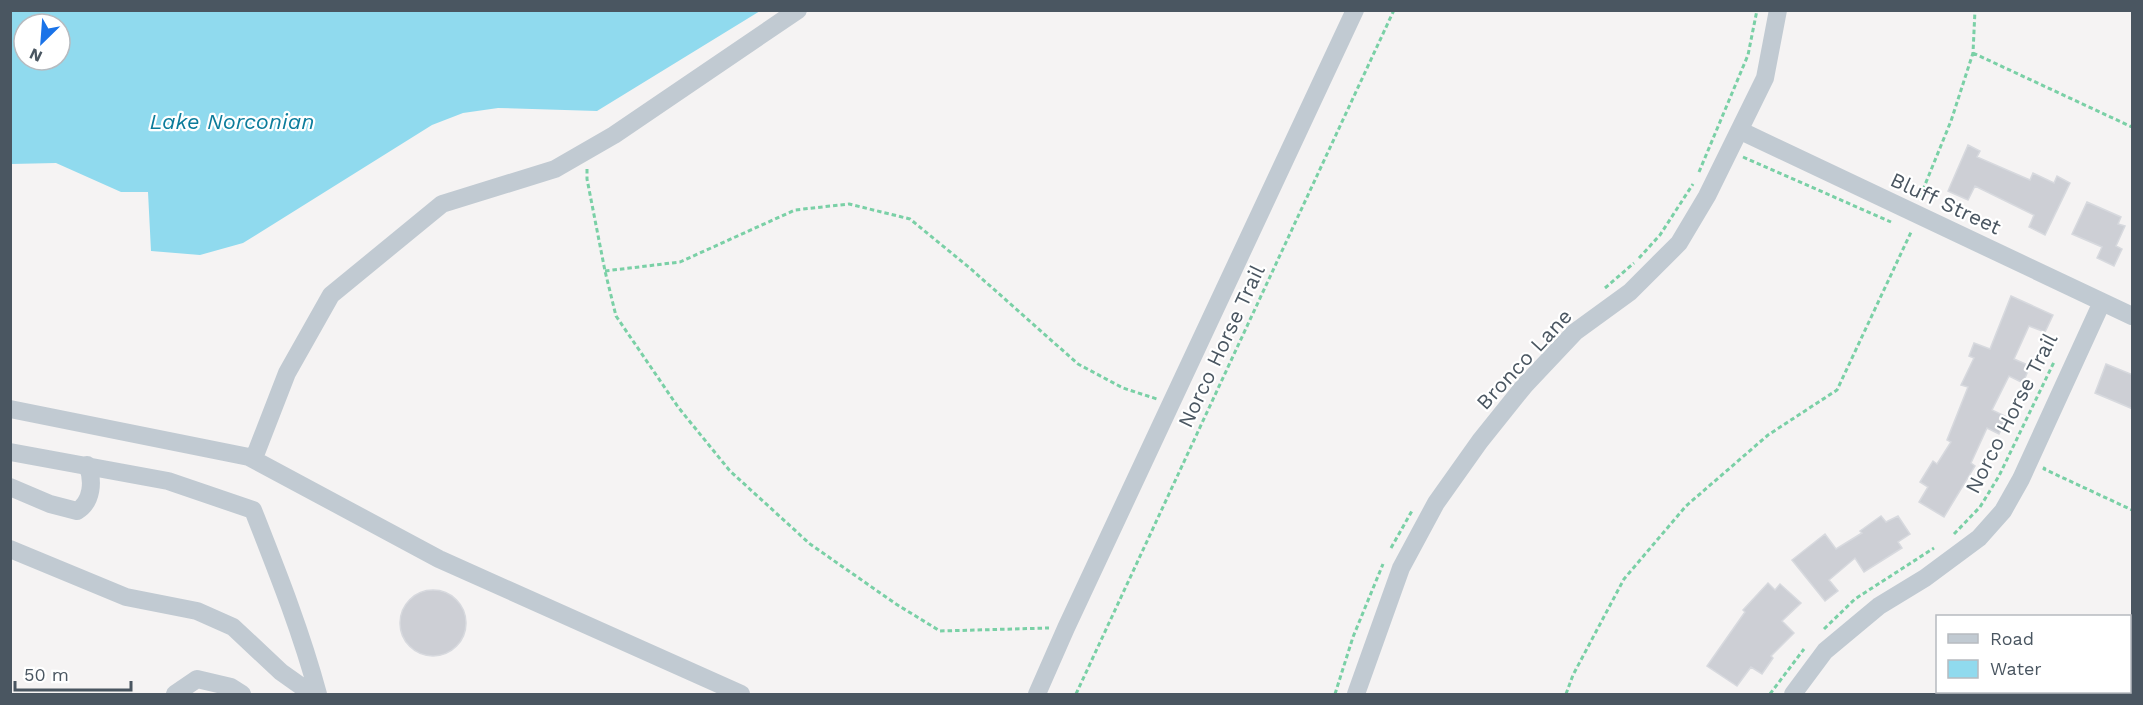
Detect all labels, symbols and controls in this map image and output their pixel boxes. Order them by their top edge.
north arrow [12,12,72,72]
text: N [26,44,45,66]
water label: Lake Norconian [150,109,314,134]
street label: Bluff Street [1887,166,2005,240]
street label: Norco Horse Trail [1172,260,1270,431]
street label: Bronco Lane [1471,303,1577,415]
street label: Norco Horse Trail [1960,328,2063,497]
legend [1936,615,2131,693]
text: Road [1990,628,2034,649]
scale bar [15,654,130,692]
text: Water [1990,658,2042,679]
text: 50 m [24,664,69,685]

